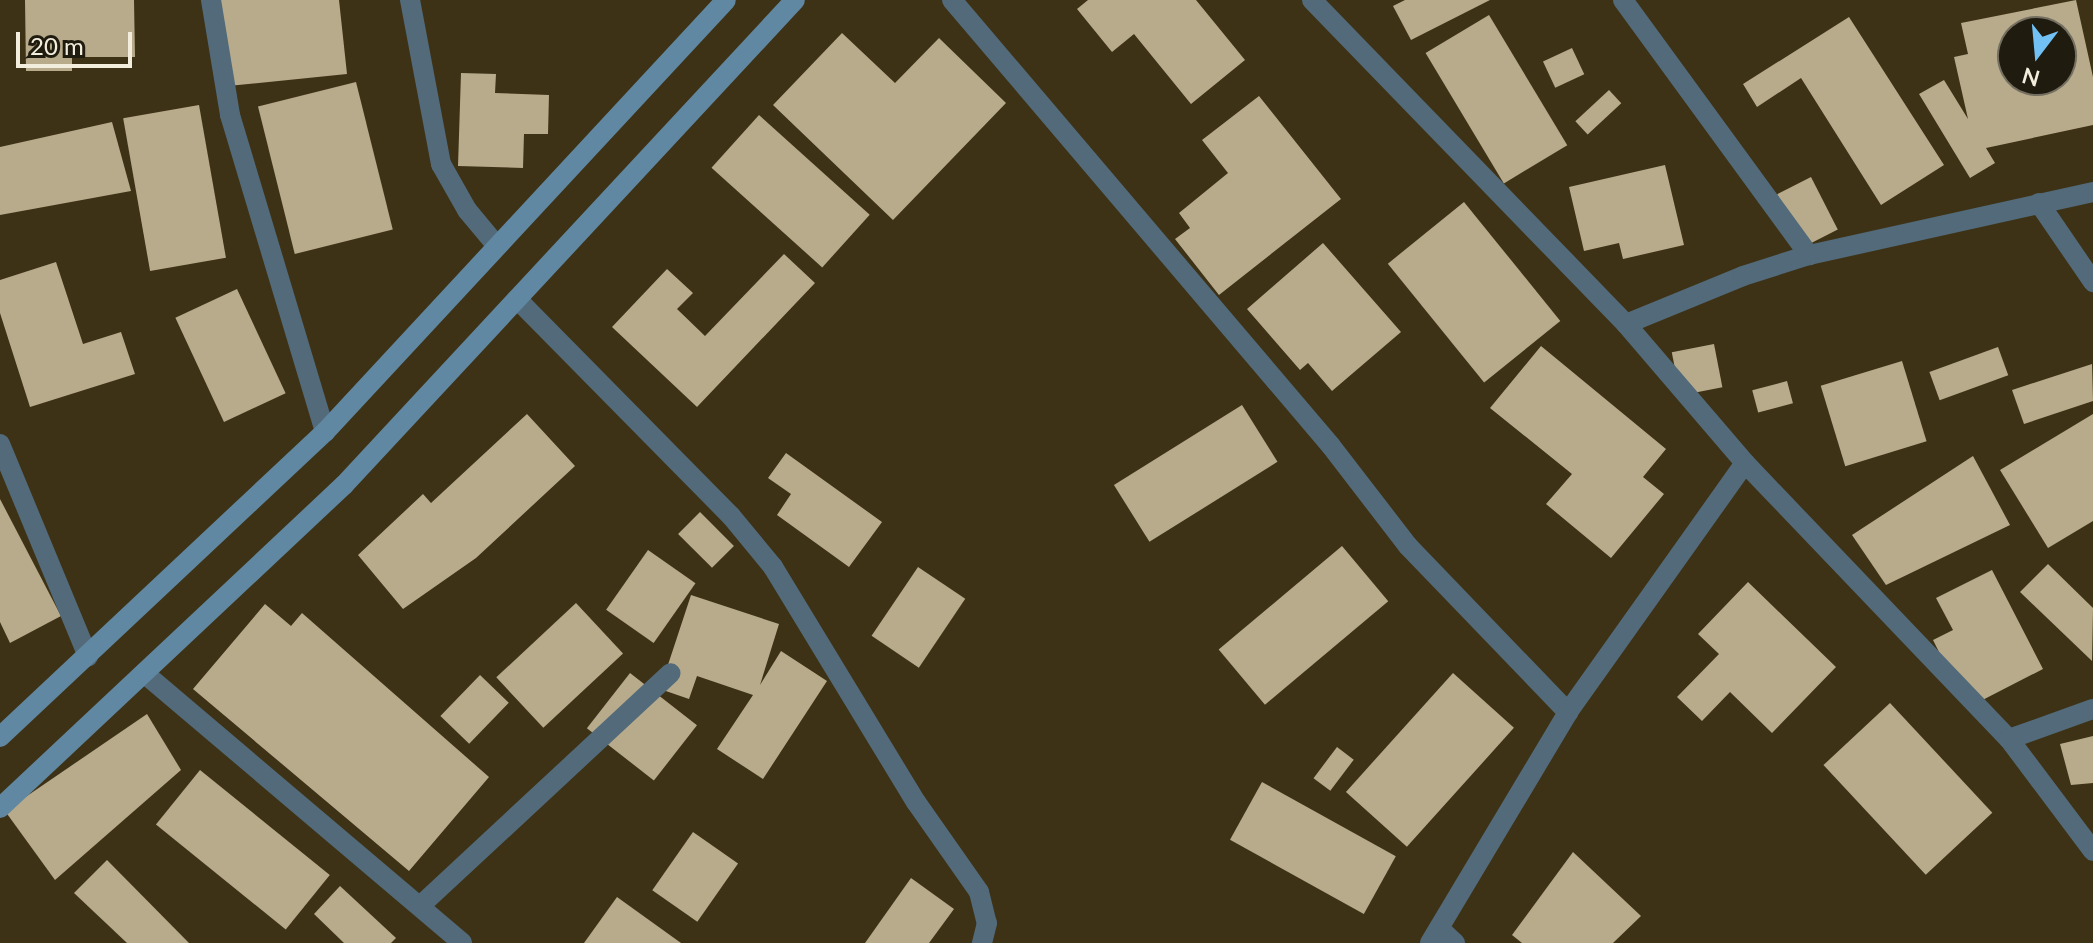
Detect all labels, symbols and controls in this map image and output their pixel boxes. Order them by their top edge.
scale bar [20,16,136,66]
north arrow [1997,16,2077,96]
text: 20 m [30,31,84,60]
text: N [2019,62,2043,93]

